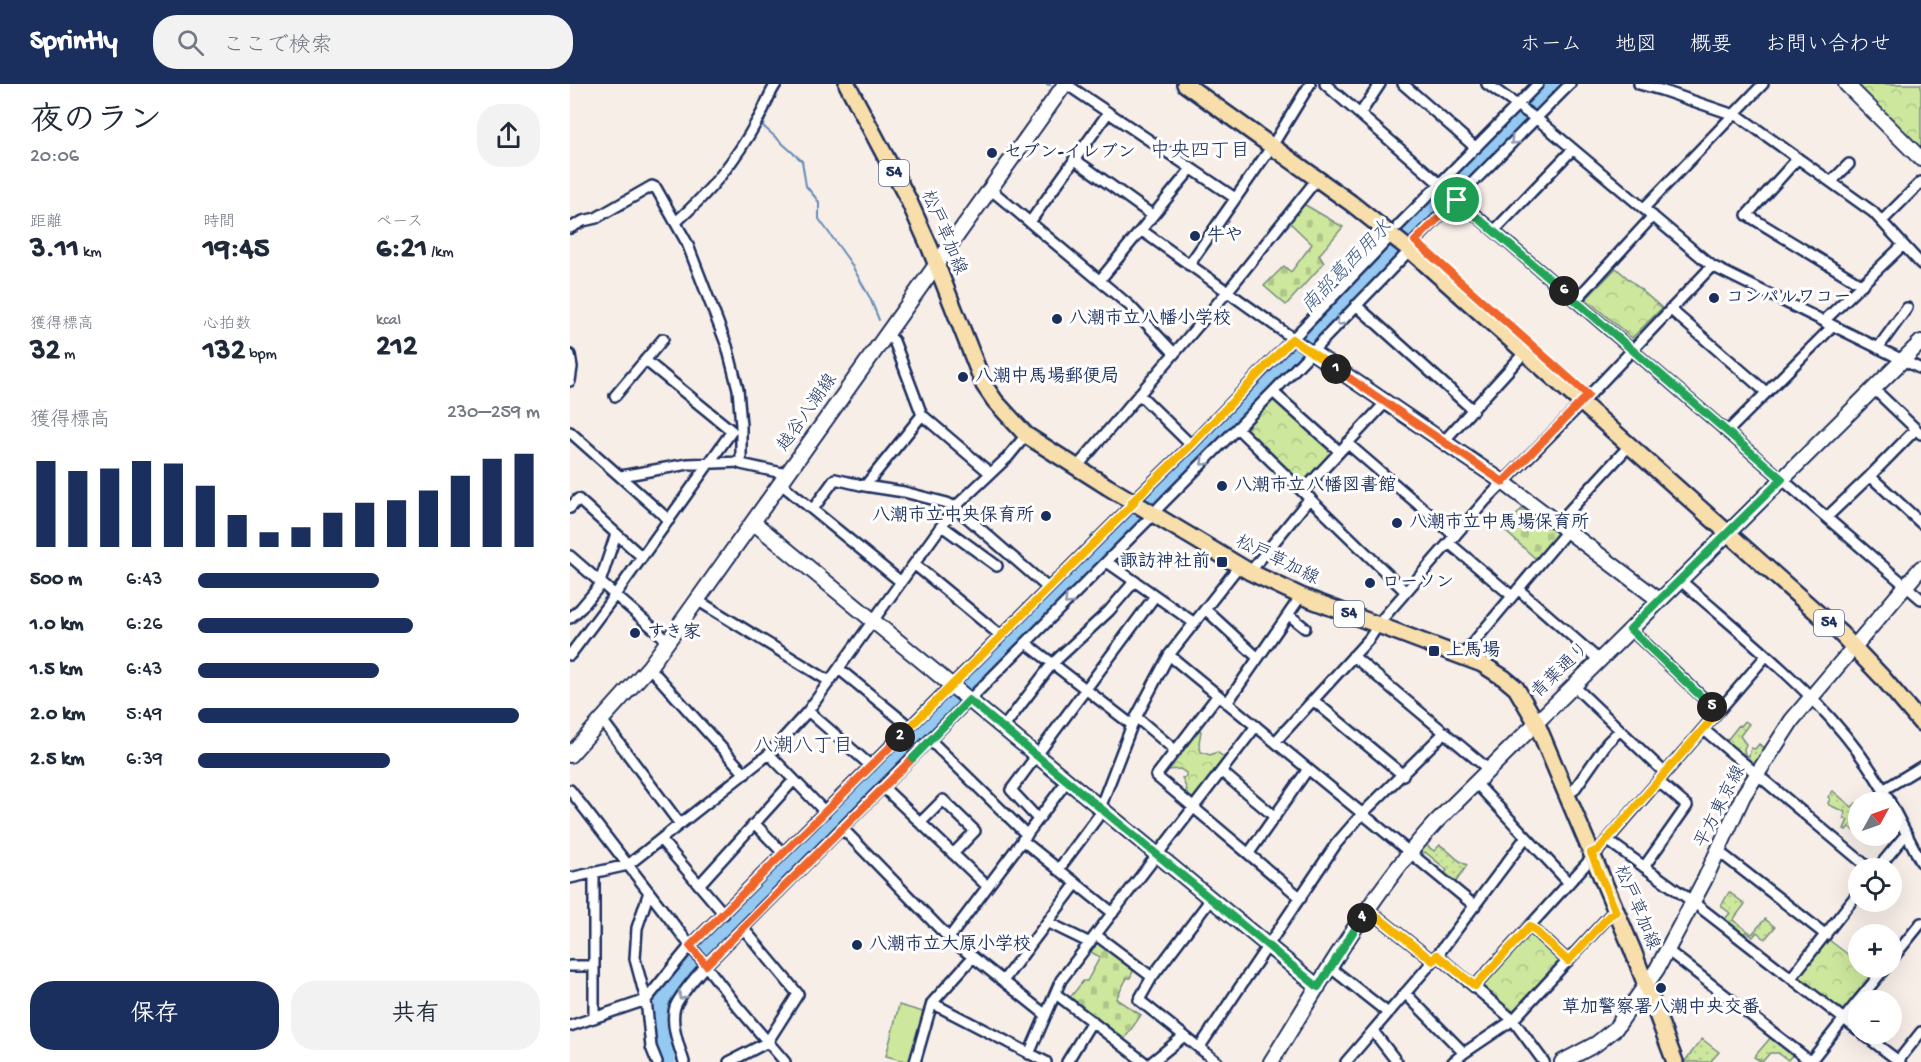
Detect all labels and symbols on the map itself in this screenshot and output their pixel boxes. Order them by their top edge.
one-way arrow [1511,134,1521,145]
district label: 中央四丁目 [1150,139,1250,164]
place label: セブン-イレブン [1004,142,1136,164]
marker: セブン-イレブン [985,146,999,160]
road number: 54 [879,160,909,186]
pin [1431,174,1482,225]
street label: 松戸草加線 [916,187,971,279]
water label: 南部葛西用水 [1297,215,1398,319]
place label: 牛や [1207,225,1243,247]
marker: 牛や [1188,229,1202,243]
pin: 6 [1549,276,1579,306]
place label: コンパルワコー [1726,288,1851,309]
marker: コンパルワコー [1707,291,1721,305]
place label: 八潮市立八幡小学校 [1069,308,1231,330]
marker: 八潮市立八幡小学校 [1050,312,1064,326]
one-way arrow [1336,316,1347,326]
pin: 1 [1321,354,1351,384]
place label: 八潮中馬場郵便局 [975,366,1119,388]
street label: 越谷八潮線 [773,370,842,456]
marker: 八潮中馬場郵便局 [956,370,970,384]
one-way arrow [1200,454,1211,465]
place label: 八潮市立八幡図書館 [1234,475,1396,497]
marker: 八潮市立八幡図書館 [1215,479,1229,493]
place label: 八潮市立中央保育所 [872,505,1034,527]
marker: 八潮市立中央保育所 [1039,509,1053,523]
place label: 八潮市立中馬場保育所 [1409,512,1589,534]
marker: 八潮市立中馬場保育所 [1390,516,1404,530]
street label: 松戸草加線 [1232,531,1322,590]
place label: 諏訪神社前 [1120,551,1210,573]
marker: 諏訪神社前 [1215,555,1229,569]
place label: ローソン [1382,573,1454,594]
marker: ローソン [1363,576,1377,590]
one-way arrow [1064,594,1075,605]
road number: 54 [1334,601,1364,627]
road number: 54 [1814,610,1844,636]
place label: すき家 [647,622,701,644]
marker: すき家 [628,626,642,640]
street label: 青葉通り [1527,638,1594,704]
place label: 上馬場 [1446,640,1500,662]
marker: 上馬場 [1427,644,1441,658]
pin: 5 [1697,692,1727,722]
pin: 2 [885,722,915,752]
district label: 八潮八丁目 [753,735,853,759]
street label: 平方東京線 [1690,762,1751,852]
north arrow [1848,792,1902,846]
street label: 松戸草加線 [1609,862,1664,954]
pin: 4 [1347,903,1377,933]
place label: 八潮市立大原小学校 [869,934,1031,956]
marker: 八潮市立大原小学校 [850,938,864,952]
marker: 草加警察署八潮中央交番 [1654,981,1668,995]
one-way arrow [678,990,689,1001]
place label: 草加警察署八潮中央交番 [1562,997,1760,1019]

